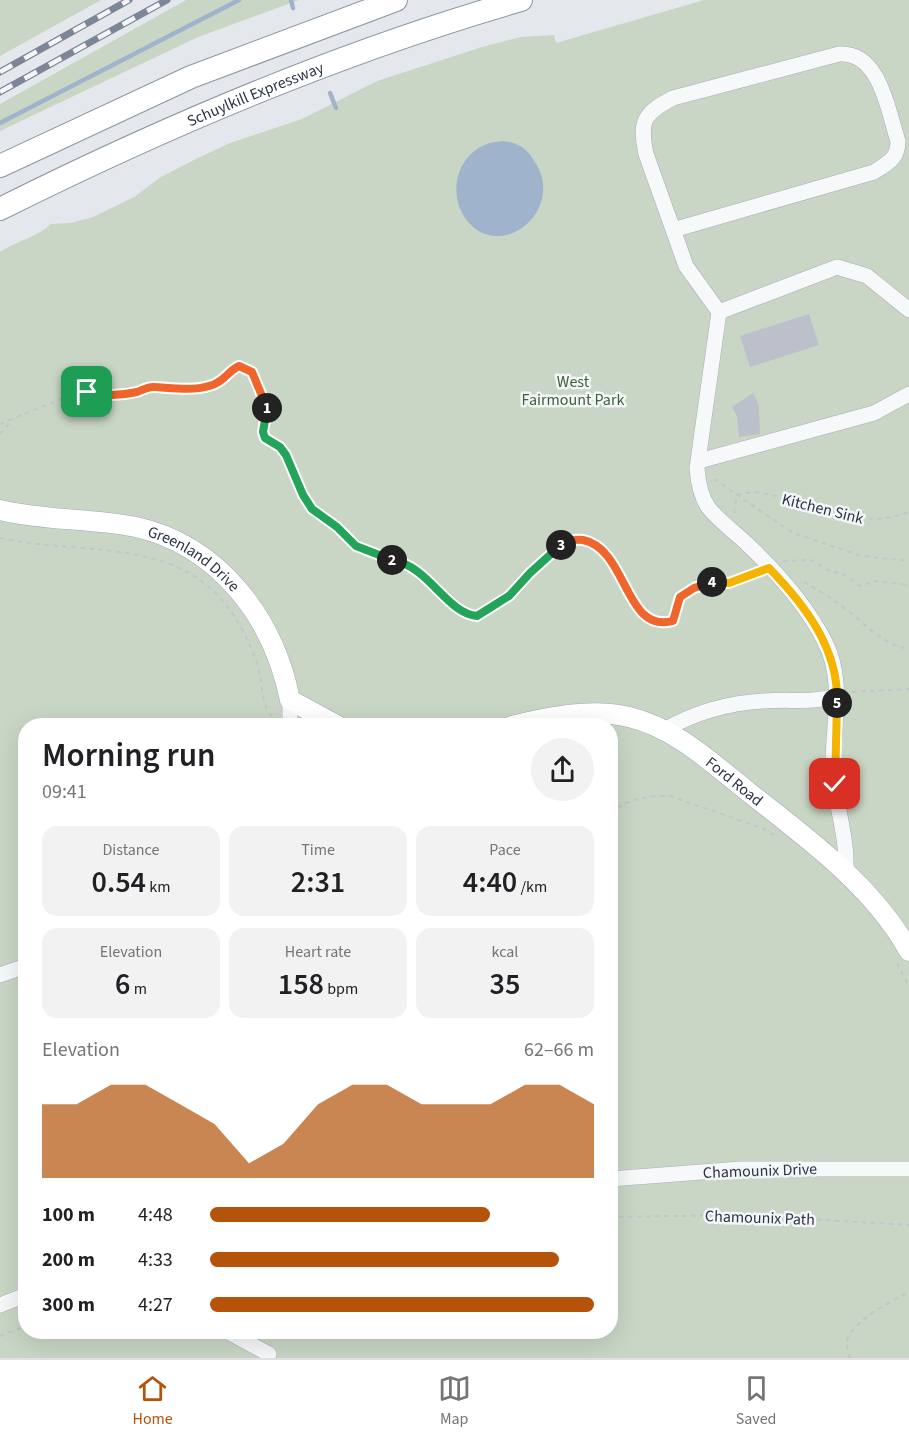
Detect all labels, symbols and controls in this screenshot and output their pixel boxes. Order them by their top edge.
street label: Schuylkill Expressway [184,57,327,132]
pin [61,366,112,417]
park label: West Fairmount Park [522,371,624,411]
icon: arrive [70,375,103,408]
pin: 1 [252,393,282,423]
text: 1 [263,397,271,419]
street label: Kitchen Sink [780,488,866,530]
street label: Greenland Drive [145,521,245,597]
pin: 3 [546,530,576,560]
text: 3 [557,534,565,556]
pin: 2 [377,545,407,575]
text: 2 [388,549,396,571]
pin: 4 [697,567,727,597]
text: 4 [708,571,716,593]
pin: 5 [822,688,852,718]
text: 5 [833,692,841,714]
text: Morning run [42,732,216,779]
button: share [531,738,594,801]
street label: Ford Road [701,752,767,811]
pin [809,758,860,809]
icon: check [818,767,851,800]
text: 09:41 [42,778,87,806]
text: Distance [103,839,159,861]
text: Time [301,839,335,861]
text: Pace [489,839,521,861]
text: 0.54 [92,861,146,904]
text: 2:31 [291,861,345,904]
text: 4:40 [463,861,517,904]
text: km [146,876,170,898]
text: /km [517,876,547,898]
text: Elevation [100,941,162,963]
text: Heart rate [285,941,351,963]
text: kcal [492,941,518,963]
text: 6 [115,963,130,1006]
text: 158 [278,963,324,1006]
text: 35 [490,963,520,1006]
text: m [130,978,147,1000]
text: bpm [324,978,358,1000]
text: Elevation [42,1036,120,1064]
text: 62–66 m [524,1036,594,1064]
street label: Chamounix Drive [703,1158,818,1184]
text: 100 m [42,1201,95,1229]
text: 4:48 [138,1201,173,1229]
street label: Chamounix Path [705,1205,815,1231]
text: 200 m [42,1246,95,1274]
text: 4:33 [138,1246,173,1274]
text: 300 m [42,1291,95,1319]
text: 4:27 [138,1291,173,1319]
tab: Home [132,1372,173,1430]
tab: Map [438,1372,471,1430]
tab: Saved [736,1372,777,1430]

